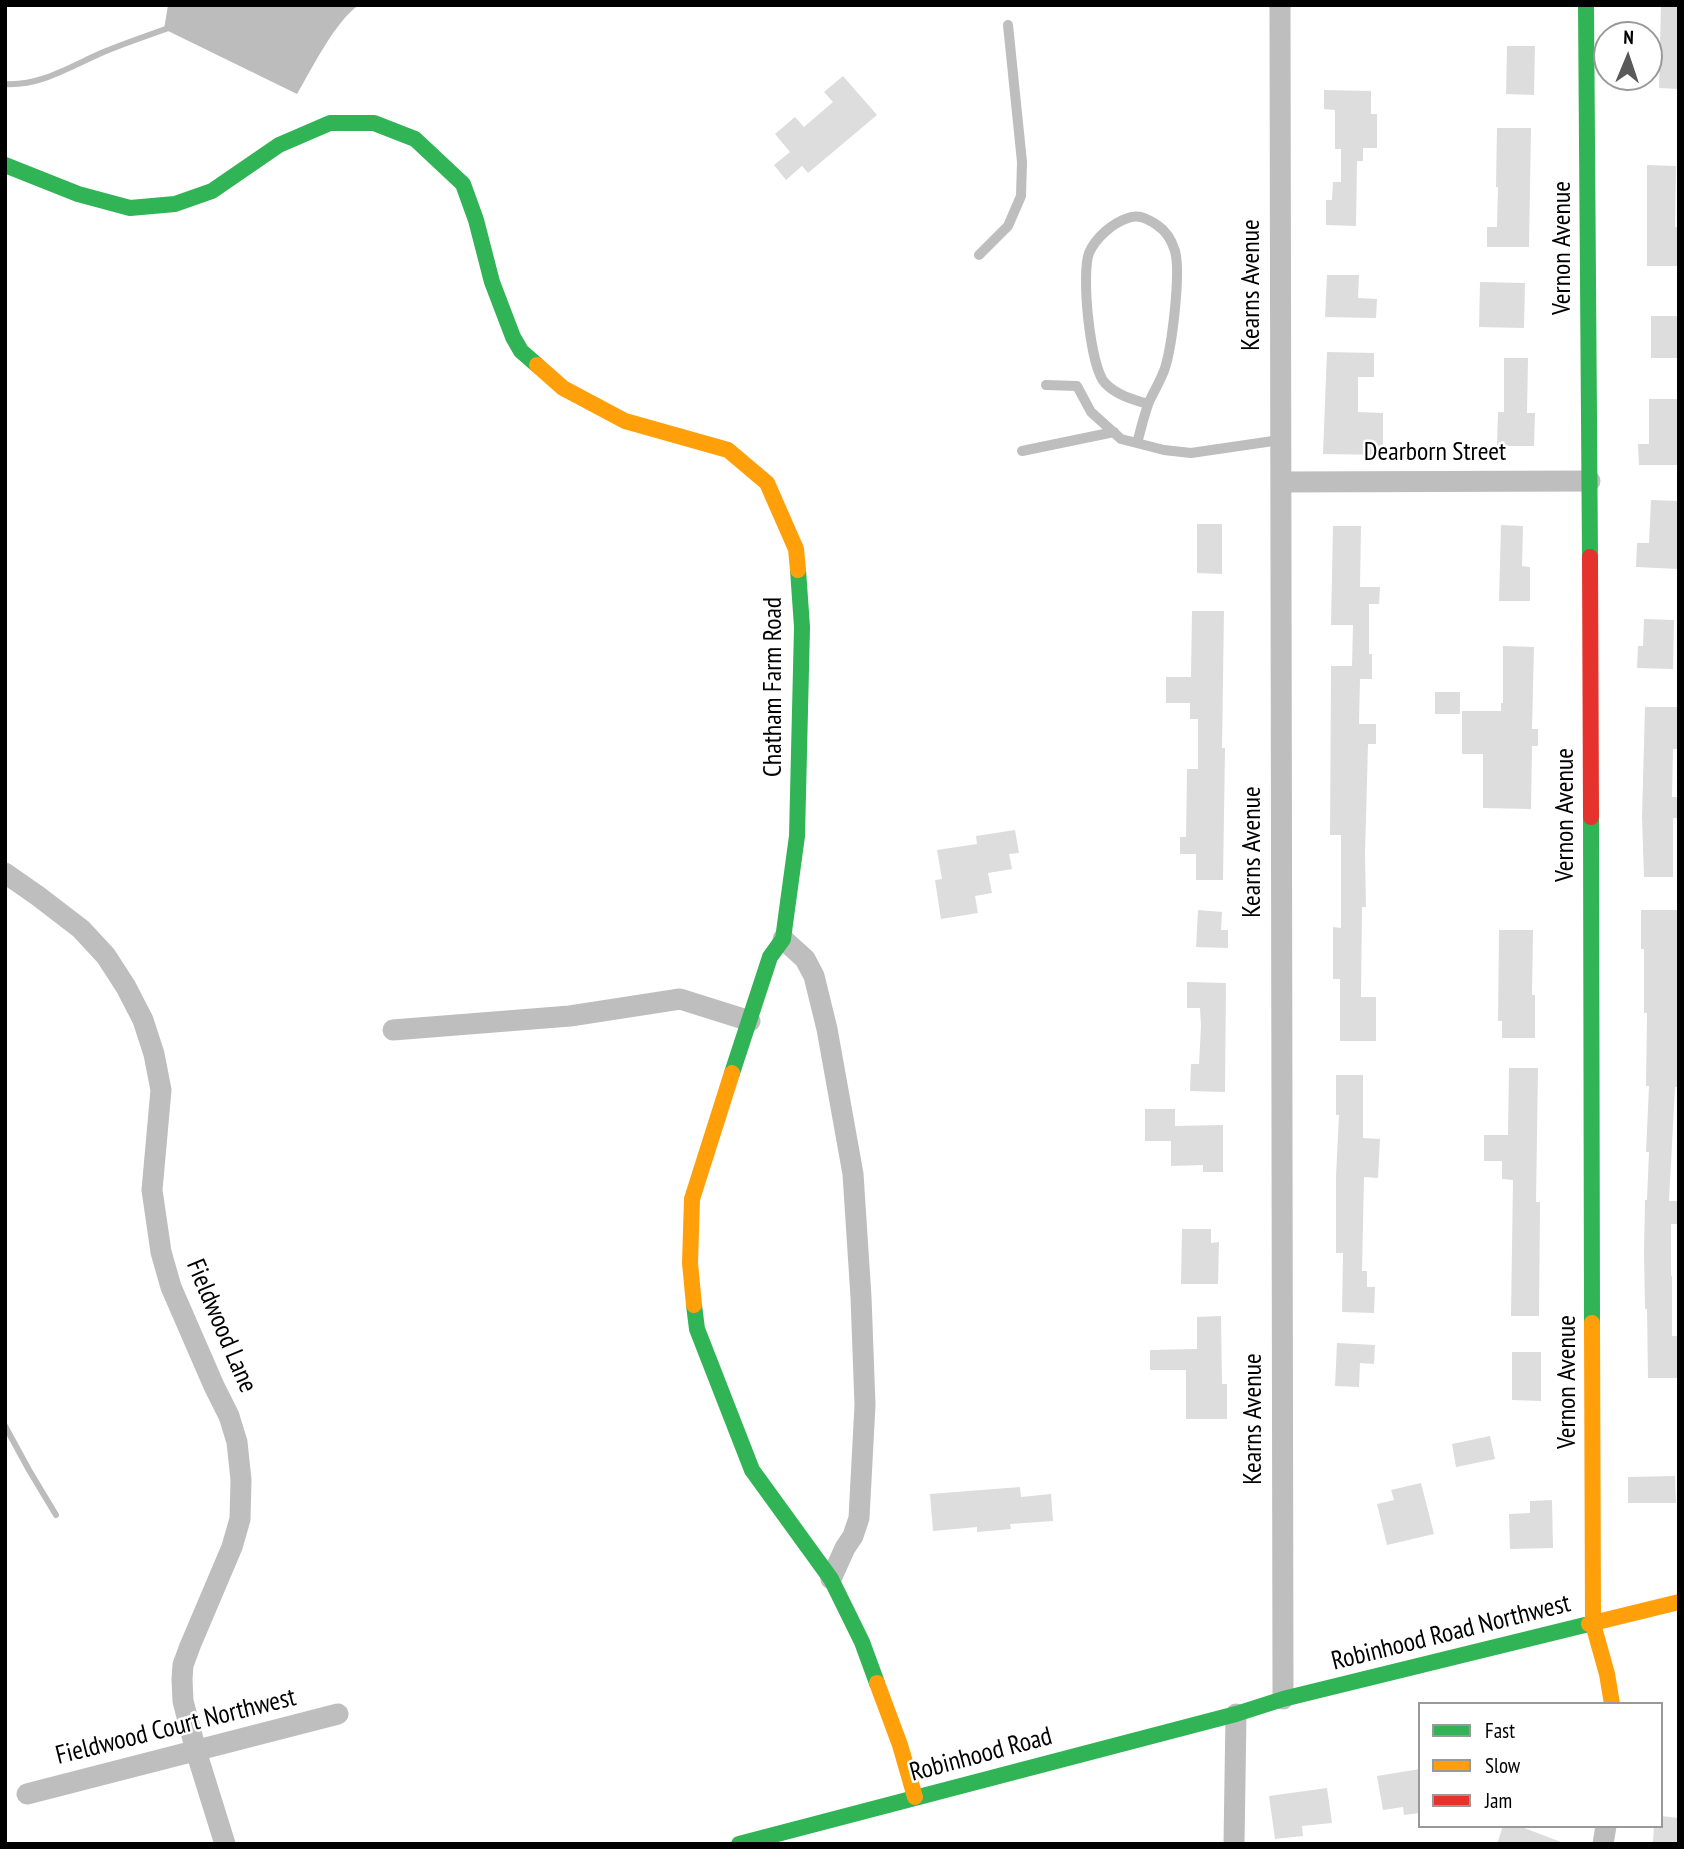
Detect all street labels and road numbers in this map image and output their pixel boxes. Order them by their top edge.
street label: Vernon Avenue [1547,181,1579,315]
street label: Kearns Avenue [1236,219,1268,351]
street label: Dearborn Street [1364,437,1506,469]
street label: Chatham Farm Road [758,597,790,777]
street label: Vernon Avenue [1550,748,1582,882]
street label: Kearns Avenue [1237,786,1269,918]
street label: Fieldwood Lane [179,1255,263,1397]
street label: Vernon Avenue [1552,1315,1584,1449]
street label: Kearns Avenue [1238,1353,1270,1485]
street label: Robinhood Road Northwest [1328,1588,1574,1678]
street label: Fieldwood Court Northwest [53,1682,299,1772]
street label: Robinhood Road [906,1721,1056,1789]

